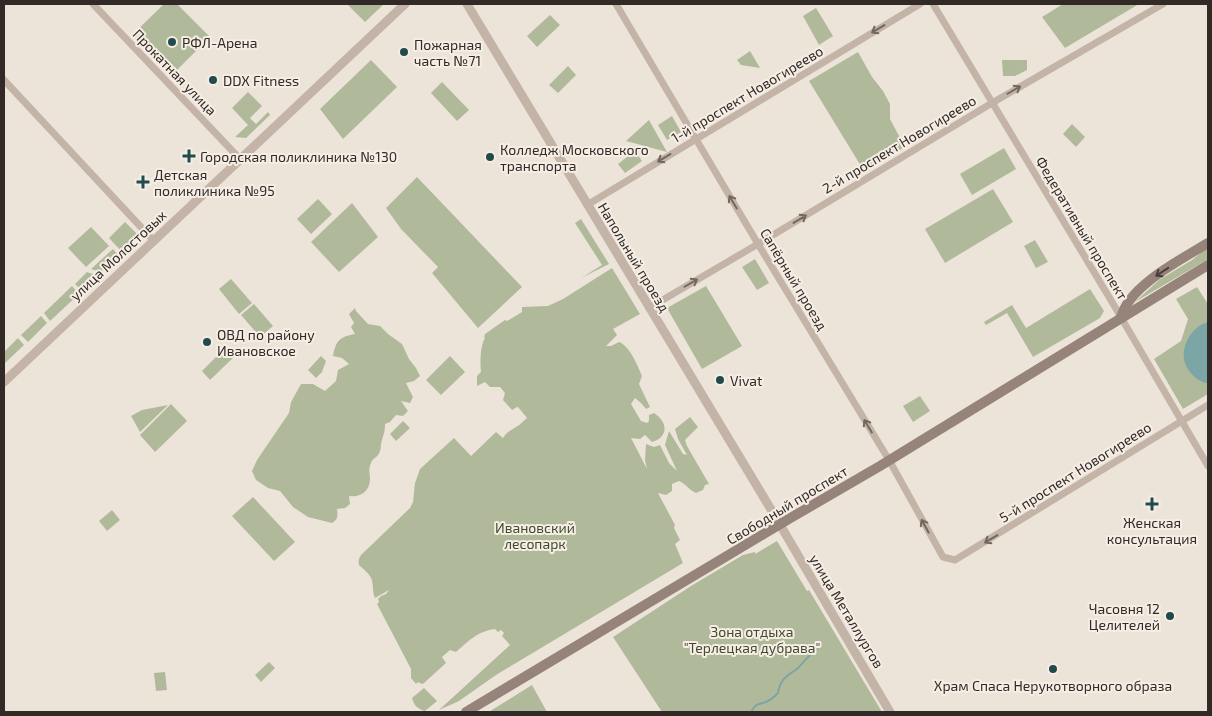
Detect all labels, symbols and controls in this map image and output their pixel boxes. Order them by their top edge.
one-way arrow [871,24,885,34]
street label: Прокатная улица [130,25,220,119]
place label: РФЛ-Арена [182,34,257,51]
marker: РФЛ-Арена [166,36,178,48]
place label: Пожарная часть №71 [414,36,482,69]
street label: 1-й проспект Новогиреево [668,42,826,146]
marker: Пожарная часть №71 [398,46,410,58]
place label: DDX Fitness [223,72,299,89]
marker: DDX Fitness [207,74,219,86]
one-way arrow [1007,84,1021,94]
street label: 2-й проспект Новогиреево [819,91,979,197]
place label: Колледж Московского транспорта [500,141,649,174]
place label: Городская поликлиника №130 [200,148,397,165]
marker: Городская поликлиника №130 [182,149,196,163]
marker: Колледж Московского транспорта [484,151,496,163]
street label: Федеративный проспект [1032,153,1132,303]
one-way arrow [657,154,671,164]
place label: Детская поликлиника №95 [154,166,275,199]
marker: Детская поликлиника №95 [136,175,150,189]
one-way arrow [728,195,738,209]
street label: Напольный проезд [595,199,673,315]
street label: улица Молостовых [66,206,170,304]
one-way arrow [793,213,807,223]
street label: Сапёрный проезд [757,225,831,333]
one-way arrow [1156,267,1170,277]
one-way arrow [683,278,697,288]
place label: ОВД по району Ивановское [217,326,315,359]
marker: ОВД по району Ивановское [201,336,213,348]
place label: Vivat [730,372,762,389]
marker: Vivat [714,374,726,386]
street label: 5-й проспект Новогиреево [996,418,1154,526]
one-way arrow [863,420,873,434]
street label: Свободный проспект [723,462,851,548]
marker: Женская консультация [1145,497,1159,511]
place label: Женская консультация [1107,514,1197,547]
park label: Ивановский лесопарк [495,519,575,552]
one-way arrow [920,519,930,533]
one-way arrow [984,534,998,544]
street label: улица Металлургов [806,551,888,671]
place label: Часовня 12 Целителей [1089,600,1160,633]
marker: Часовня 12 Целителей [1164,610,1176,622]
park label: Зона отдыха "Терлецкая дубрава" [684,623,820,656]
marker: Храм Спаса Нерукотворного образа [1047,663,1059,675]
place label: Храм Спаса Нерукотворного образа [934,677,1172,694]

